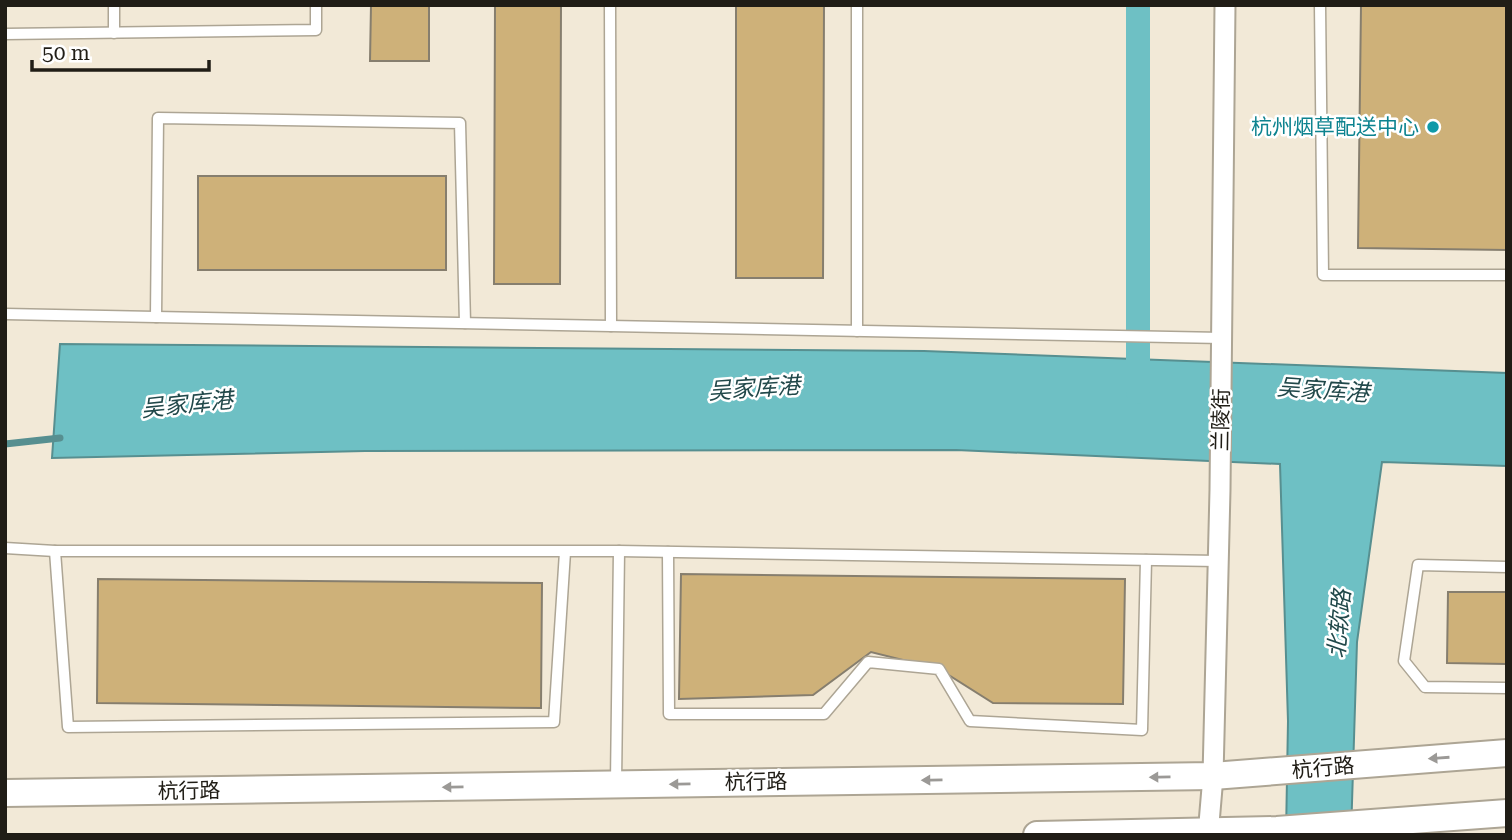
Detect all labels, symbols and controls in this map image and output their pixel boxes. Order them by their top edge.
scale bar [32,28,208,72]
text: 50 m [42,41,90,65]
place label: 杭州烟草配送中心 [1251,115,1419,139]
marker: 杭州烟草配送中心 [1425,119,1441,135]
water label: 吴家库港 [707,372,804,405]
water label: 吴家库港 [1276,374,1373,407]
water label: 吴家库港 [140,386,237,423]
street label: 兰陵街 [1208,388,1234,452]
water label: 北软路 [1323,587,1356,660]
street label: 杭行路 [1291,753,1355,783]
one-way arrow [1427,753,1449,764]
street label: 杭行路 [724,769,788,795]
one-way arrow [1149,771,1171,783]
one-way arrow [921,774,943,786]
street label: 杭行路 [157,778,221,804]
one-way arrow [669,778,691,789]
one-way arrow [442,781,464,793]

